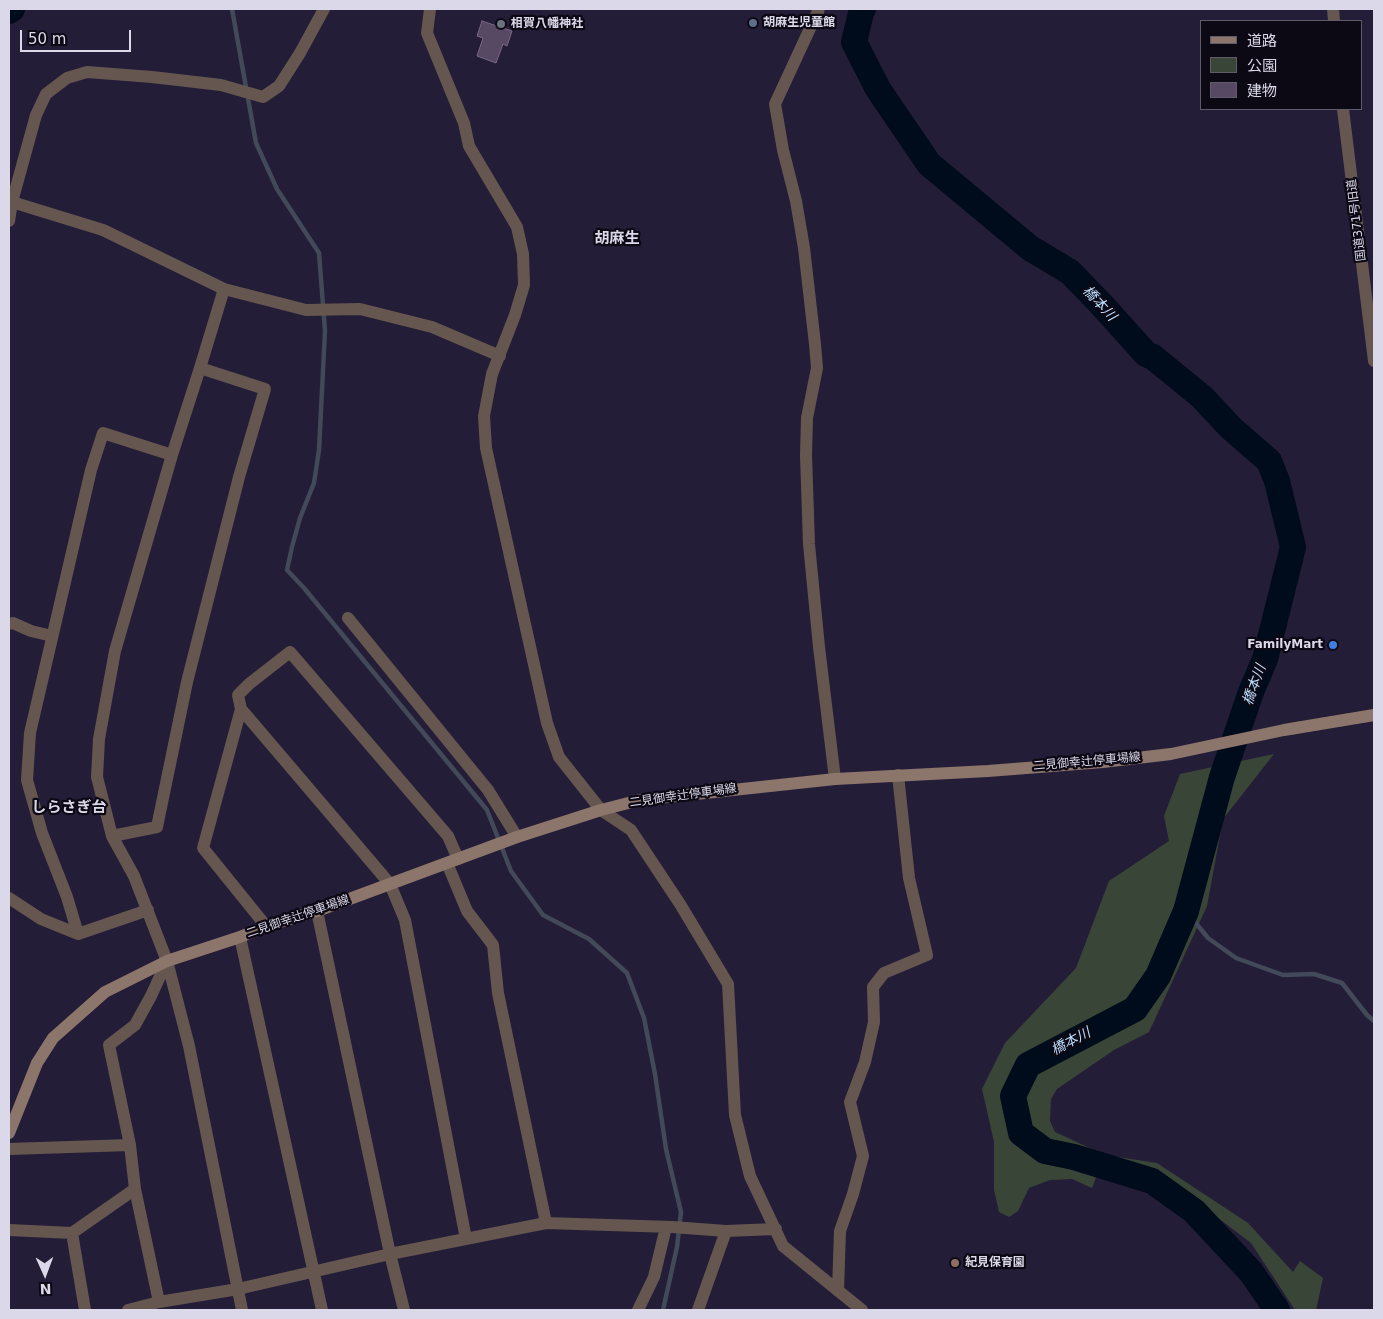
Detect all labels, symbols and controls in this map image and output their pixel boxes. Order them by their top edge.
place label: 胡麻生児童館 [763,16,835,30]
place label: 相賀八幡神社 [511,17,583,31]
marker: 胡麻生児童館 [747,17,759,29]
marker: 相賀八幡神社 [495,18,507,30]
scale bar [22,20,134,52]
legend [1200,20,1363,110]
text: 50 m [28,30,66,48]
text: 道路 [1247,32,1277,50]
text: 公園 [1247,57,1277,75]
text: 建物 [1247,82,1277,100]
street label: 国道371号旧道 [1345,178,1369,262]
district label: 胡麻生 [595,230,639,248]
water label: 橋本川 [1079,283,1119,325]
place label: FamilyMart [1247,638,1323,652]
marker: FamilyMart [1327,639,1339,651]
water label: 橋本川 [1240,662,1270,708]
street label: 二見御幸辻停車場線 [1033,750,1141,774]
street label: 二見御幸辻停車場線 [629,781,737,811]
district label: しらさぎ台 [32,799,106,817]
street label: 二見御幸辻停車場線 [245,893,351,941]
water label: 橋本川 [1049,1025,1093,1059]
north arrow [20,1249,70,1299]
place label: 紀見保育園 [965,1256,1025,1270]
marker: 紀見保育園 [949,1257,961,1269]
text: N [39,1281,52,1297]

